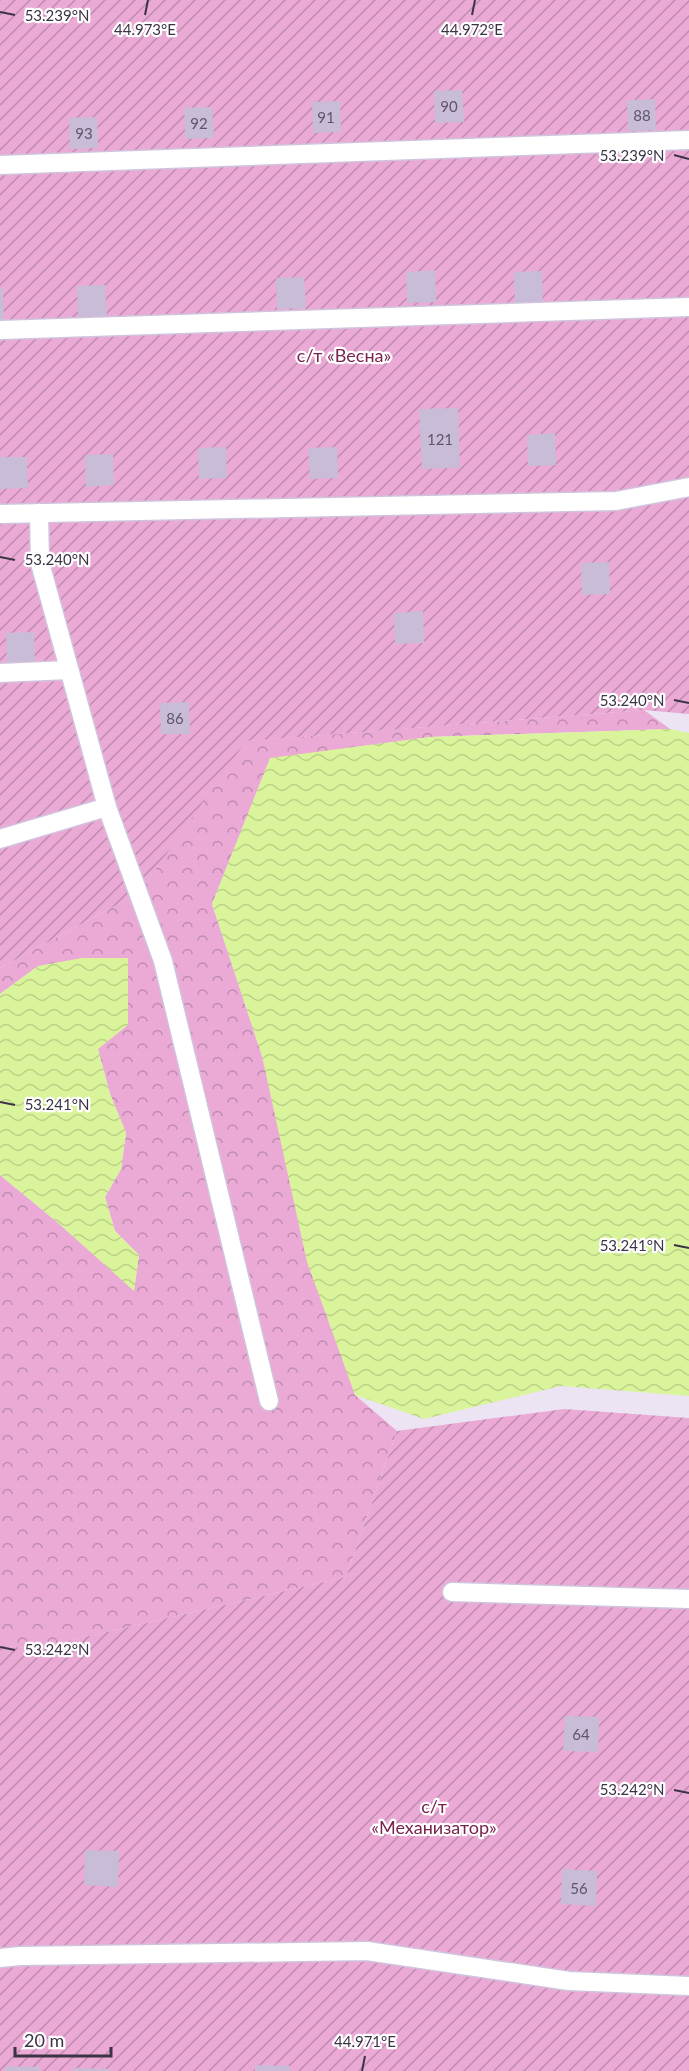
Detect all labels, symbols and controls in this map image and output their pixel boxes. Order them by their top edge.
text: 53.239°N [25,6,89,24]
text: 44.973°E [114,20,176,38]
text: 44.972°E [441,20,503,38]
house number: 90 [440,97,458,115]
house number: 88 [633,106,651,124]
house number: 91 [317,108,335,126]
house number: 92 [190,114,208,132]
house number: 93 [75,124,93,142]
text: 53.239°N [600,146,664,164]
park label: с/т «Весна» [297,344,391,366]
house number: 121 [427,430,453,448]
text: 53.240°N [25,550,89,568]
text: 53.240°N [600,691,664,709]
house number: 86 [166,709,184,727]
text: 53.241°N [25,1095,89,1113]
text: 53.241°N [600,1236,664,1254]
text: 53.242°N [25,1640,89,1658]
house number: 64 [572,1725,590,1743]
text: 53.242°N [600,1780,664,1798]
park label: с/т «Механизатор» [371,1795,497,1838]
house number: 56 [570,1879,588,1897]
scale bar [15,2020,111,2058]
text: 20 m [24,2029,64,2051]
text: 44.971°E [334,2032,396,2050]

